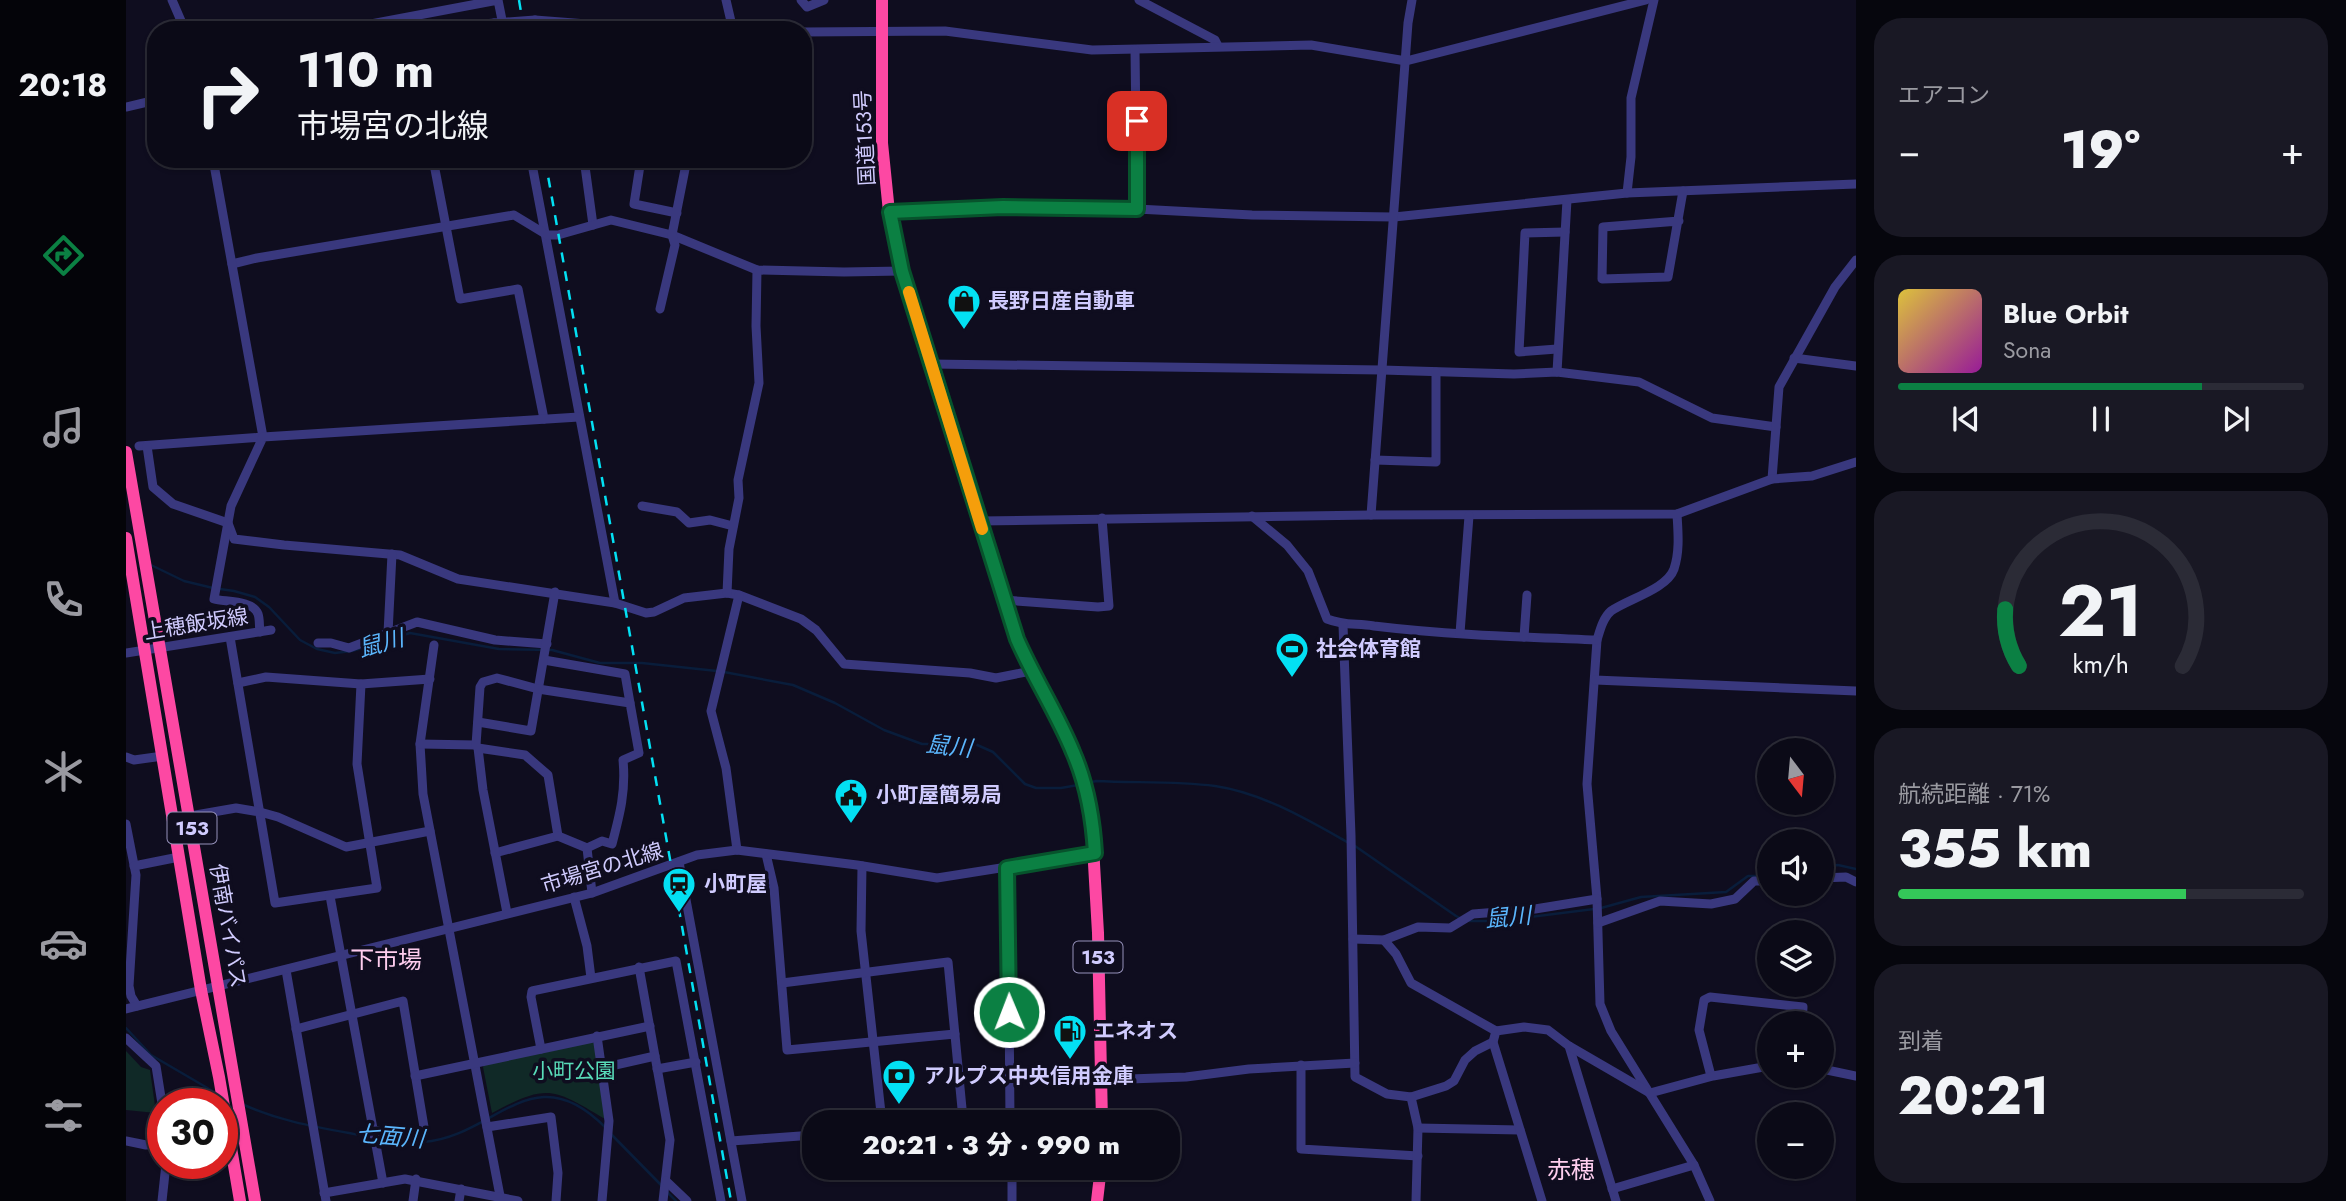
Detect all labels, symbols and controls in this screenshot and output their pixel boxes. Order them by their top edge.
text: 110 m [297,35,434,105]
icon: right [182,49,273,140]
text: 20:18 [19,62,107,108]
text: エアコン [1898,78,1990,112]
street label: 国道153号 [848,89,882,187]
pin [1107,91,1167,151]
icon: arrive [1118,102,1156,140]
text: 市場宮の北線 [297,103,489,149]
text: 19° [2061,112,2140,188]
text: − [1898,123,1920,178]
text: + [2281,123,2304,178]
icon: directions [39,231,88,280]
shop icon: 長野日産自動車 [945,282,983,331]
place label: 長野日産自動車 [988,286,1135,316]
text: Blue Orbit [2003,295,2128,333]
text: Sona [2003,333,2051,367]
icon: previous [1947,400,1985,438]
icon: pause [2082,400,2120,438]
icon: next [2217,400,2255,438]
icon: music [39,403,88,452]
text: 21 [2059,559,2143,664]
icon: phone [39,575,88,624]
street label: 上穂飯坂線 [142,601,250,647]
water label: 鼠川 [354,620,411,665]
sports icon: 社会体育館 [1273,630,1311,679]
place label: 社会体育館 [1316,634,1421,664]
text: km/h [2073,646,2129,682]
water label: 鼠川 [924,727,977,766]
north arrow [1757,738,1834,816]
map controls [1757,738,1834,1179]
icon: climate [39,747,88,796]
public building icon: 小町屋簡易局 [832,776,870,825]
text: 航続距離 · 71% [1898,777,2050,811]
place label: 小町屋簡易局 [876,780,1002,810]
text: 355 km [1898,811,2092,887]
road number: 153 [168,813,216,844]
button: sound [1757,829,1834,906]
street label: 市場宮の北線 [537,835,667,901]
street label: 伊南バイパス [202,862,254,990]
station icon: 小町屋 [660,865,698,914]
place label: 小町屋 [704,869,767,899]
water label: 鼠川 [1484,898,1535,936]
icon: car [39,919,88,968]
button: layers [1757,920,1834,997]
district label: 下市場 [350,942,422,977]
road number: 153 [1074,942,1122,973]
position arrow [972,975,1046,1049]
button: + [1757,1011,1834,1088]
fuel station icon: エネオス [1051,1012,1089,1061]
place label: エネオス [1094,1016,1178,1046]
text: 到着 [1898,1024,1944,1058]
park label: 小町公園 [532,1056,616,1086]
bank icon: アルプス中央信用金庫 [880,1057,918,1106]
text: 20:21 [1898,1058,2049,1134]
place label: アルプス中央信用金庫 [924,1061,1134,1091]
speed limit sign: 30 [147,1088,238,1179]
icon: filters [39,1091,88,1140]
button: − [1757,1102,1834,1179]
water label: 七面川 [354,1116,429,1156]
text: 20:21 · 3 分 · 990 m [862,1126,1120,1164]
district label: 赤穂 [1547,1152,1595,1187]

